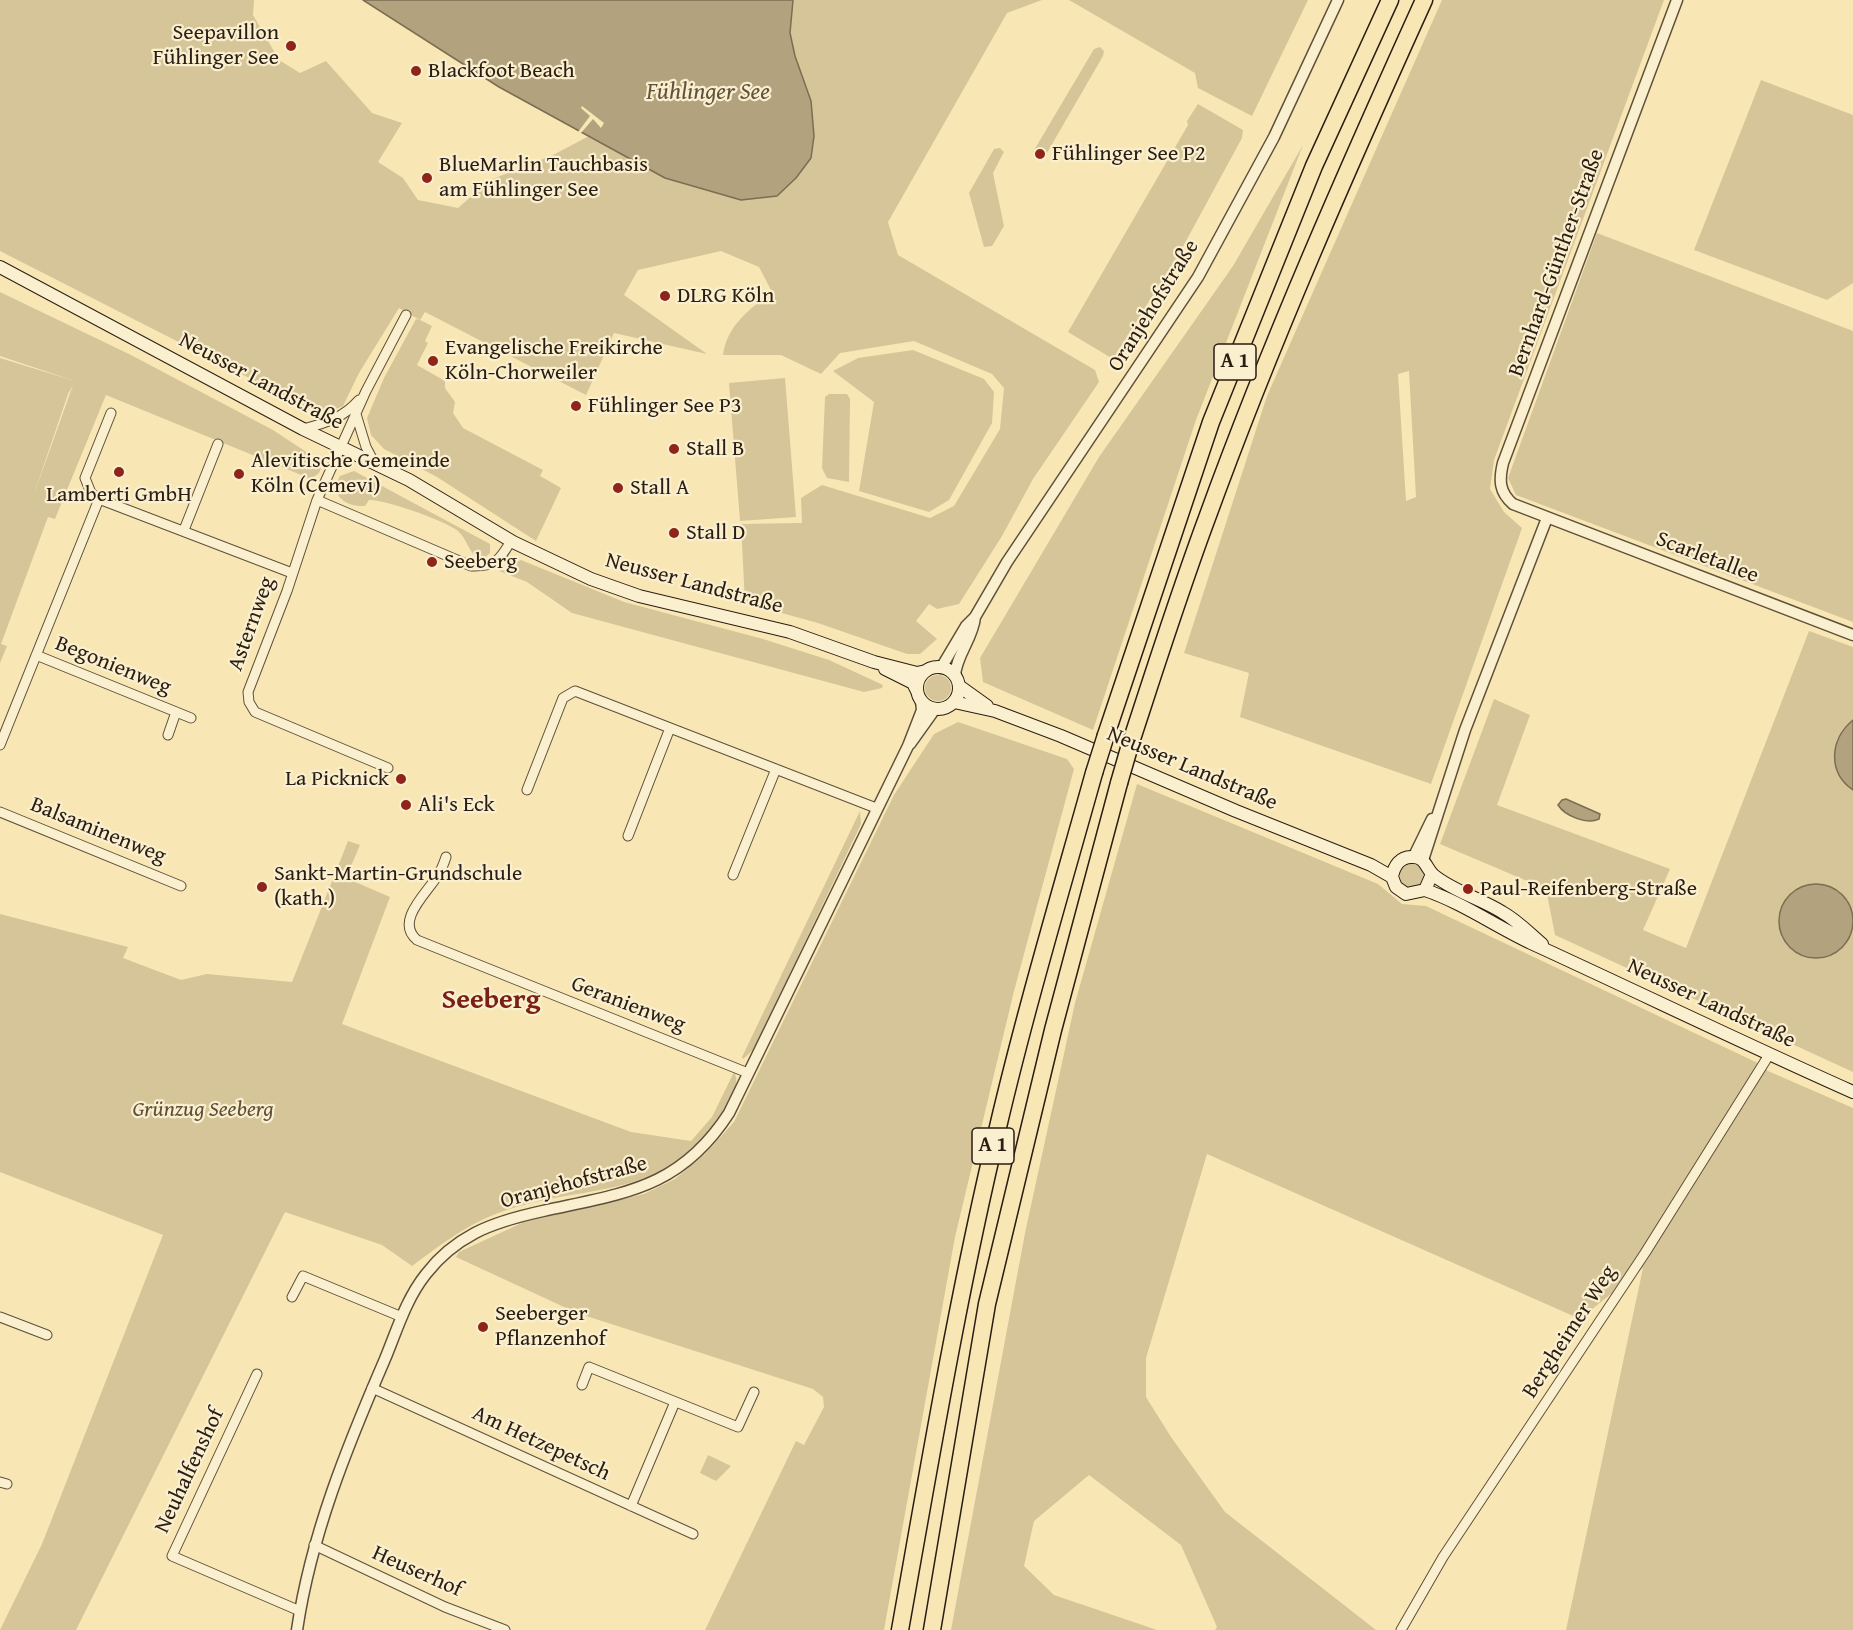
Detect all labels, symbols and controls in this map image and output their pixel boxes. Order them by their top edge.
place label: Seepavillon Fühlinger See [153,20,279,72]
marker: Seepavillon Fühlinger See [284,39,298,53]
place label: Blackfoot Beach [428,58,575,84]
marker: Blackfoot Beach [409,64,423,78]
water label: Fühlinger See [646,79,770,107]
place label: Fühlinger See P2 [1052,141,1206,167]
street label: Bernhard-Günther-Straße [1503,146,1611,380]
marker: Fühlinger See P2 [1033,147,1047,161]
place label: BlueMarlin Tauchbasis am Fühlinger See [439,152,648,204]
marker: BlueMarlin Tauchbasis am Fühlinger See [420,171,434,185]
street label: Oranjehofstraße [1103,235,1205,377]
place label: DLRG Köln [677,283,774,309]
marker: DLRG Köln [658,289,672,303]
street label: Neusser Landstraße [174,328,348,436]
place label: Evangelische Freikirche Köln-Chorweiler [445,335,663,386]
road number: A 1 [1214,344,1256,380]
marker: Evangelische Freikirche Köln-Chorweiler [426,354,440,368]
place label: Fühlinger See P3 [588,393,742,419]
marker: Fühlinger See P3 [569,399,583,413]
place label: Stall B [686,436,745,462]
marker: Stall B [667,442,681,456]
place label: Alevitische Gemeinde Köln (Cemevi) [251,448,450,500]
marker: Lamberti GmbH [112,465,126,479]
marker: Alevitische Gemeinde Köln (Cemevi) [232,467,246,481]
place label: Stall A [630,475,689,501]
marker: Stall A [611,481,625,495]
place label: Lamberti GmbH [46,482,192,508]
place label: Stall D [686,520,745,546]
marker: Stall D [667,526,681,540]
street label: Scarletallee [1652,526,1762,590]
street label: Neusser Landstraße [602,548,786,620]
place label: Seeberg [444,549,517,575]
marker: Seeberg [425,555,439,569]
street label: Asternweg [223,573,281,675]
street label: Begonienweg [51,631,175,701]
street label: Neusser Landstraße [1103,721,1281,817]
place label: La Picknick [285,766,389,792]
marker: La Picknick [394,772,408,786]
street label: Balsaminenweg [26,792,170,870]
place label: Ali's Eck [418,792,495,818]
marker: Ali's Eck [399,798,413,812]
place label: Sankt-Martin-Grundschule (kath.) [274,861,522,912]
place label: Paul-Reifenberg-Straße [1480,876,1697,902]
marker: Sankt-Martin-Grundschule (kath.) [255,880,269,894]
marker: Paul-Reifenberg-Straße [1461,882,1475,896]
street label: Neusser Landstraße [1623,953,1799,1055]
street label: Geranienweg [567,971,689,1039]
district label: Seeberg [442,984,540,1018]
park label: Grünzug Seeberg [133,1097,273,1123]
road number: A 1 [972,1128,1014,1164]
street label: Oranjehofstraße [498,1151,650,1215]
street label: Bergheimer Weg [1517,1261,1623,1403]
place label: Seeberger Pflanzenhof [495,1301,606,1352]
marker: Seeberger Pflanzenhof [476,1320,490,1334]
street label: Am Hetzepetsch [468,1400,614,1488]
street label: Neuhalfenshof [150,1404,230,1538]
street label: Heuserhof [368,1541,466,1603]

